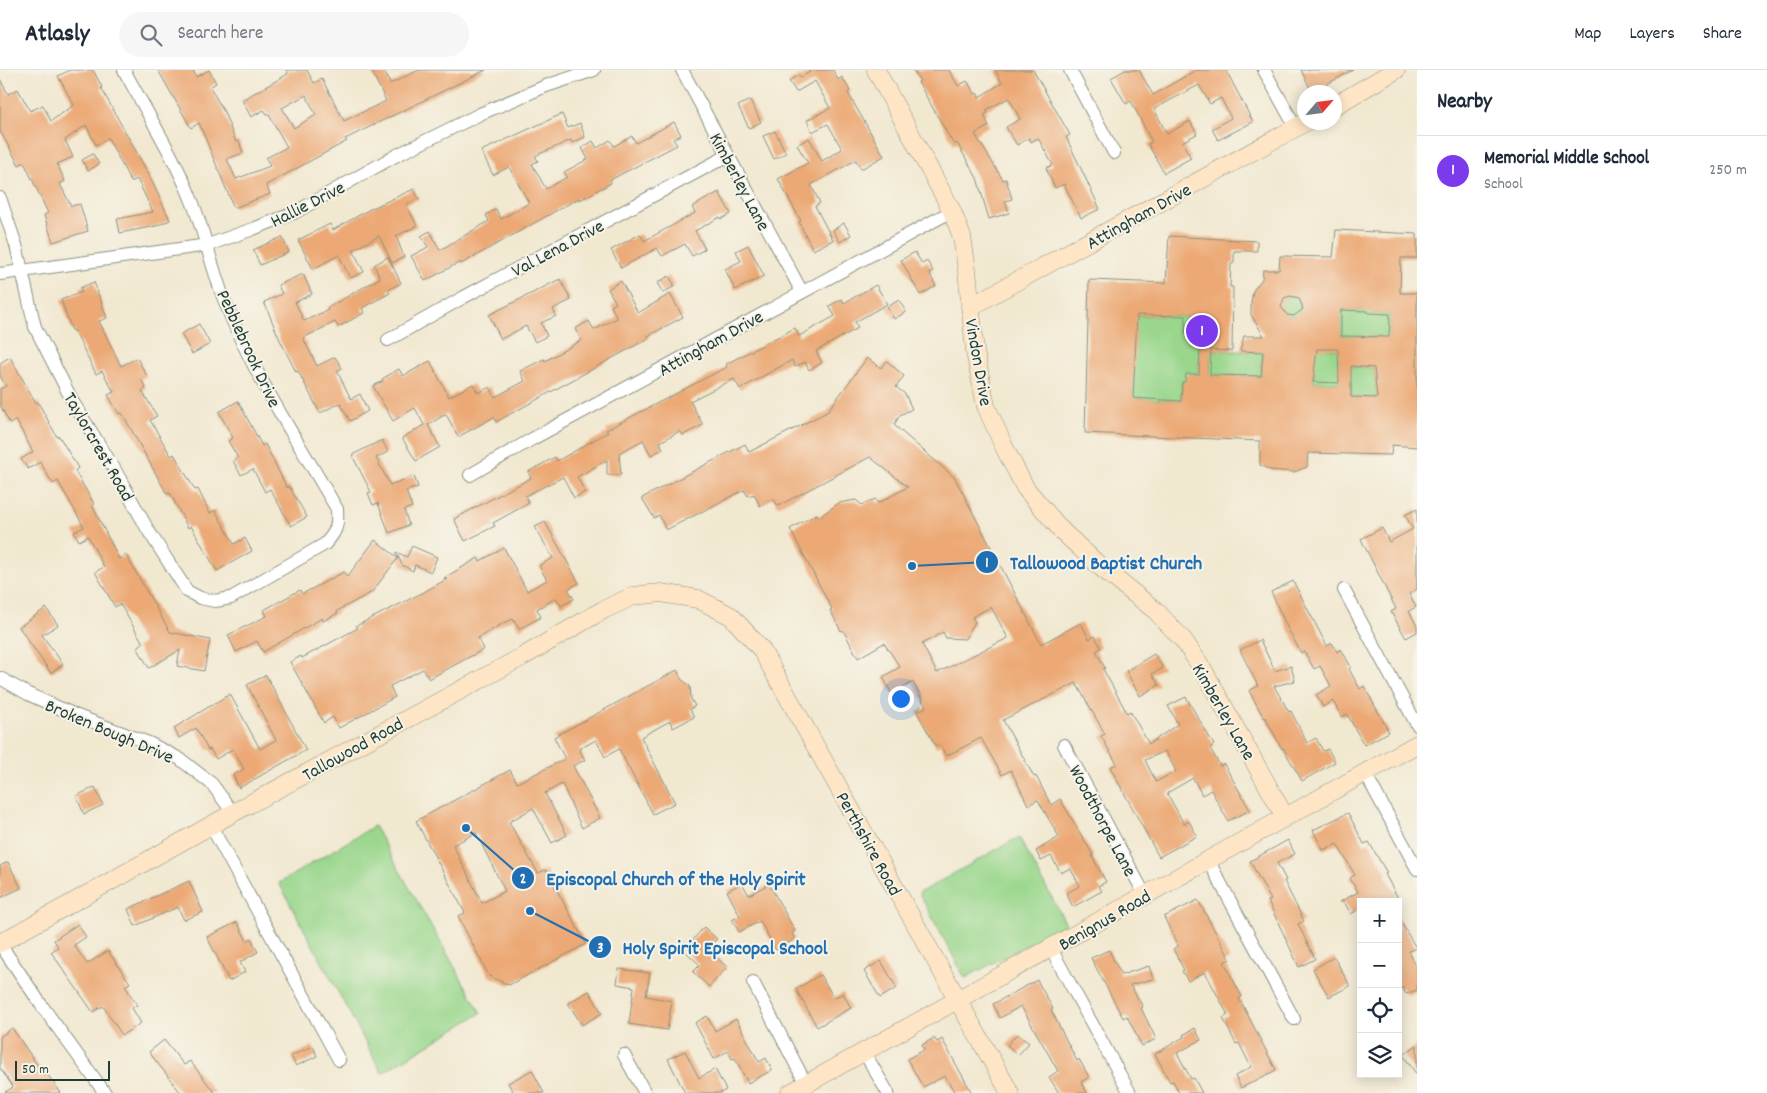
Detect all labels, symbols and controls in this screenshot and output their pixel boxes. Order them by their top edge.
search box [119,12,469,57]
text: Atlasly [25,18,89,52]
icon: search [137,21,165,49]
text: Search here [177,21,263,48]
text: Map [1574,22,1601,47]
text: Layers [1629,22,1675,47]
text: Share [1703,22,1742,47]
north arrow [1297,85,1342,130]
text: Nearby [1437,88,1492,118]
street label: Kimberley Lane [701,129,775,237]
text: Memorial Middle School [1484,146,1649,173]
text: 1 [1451,159,1455,182]
text: 250 m [1709,159,1747,182]
text: School [1484,173,1523,196]
street label: Hallie Drive [267,176,351,236]
street label: Attingham Drive [1082,178,1197,258]
street label: Val Lena Drive [507,214,610,286]
street label: Pebblebrook Drive [208,286,286,413]
street label: Attingham Drive [654,305,769,385]
pin: 1 [1186,312,1218,350]
street label: Vindon Drive [956,317,998,409]
street label: Taylorcrest Road [55,388,139,507]
callout: Tallowood Baptist Church [975,544,1212,579]
text: Tallowood Baptist Church [1010,551,1202,579]
text: 1 [985,553,989,575]
street label: Kimberley Lane [1183,659,1261,766]
your location [888,686,914,712]
street label: Broken Bough Drive [40,694,177,772]
street label: Tallowood Road [298,712,409,790]
street label: Woodthorpe Lane [1060,761,1142,882]
street label: Perthshire Road [827,788,907,902]
callout: Episcopal Church of the Holy Spirit [511,860,815,895]
text: Episcopal Church of the Holy Spirit [546,867,806,895]
text: 2 [520,869,526,891]
street label: Benignus Road [1054,885,1157,959]
map controls [1357,898,1402,1078]
button: + [1357,898,1402,943]
callout: Holy Spirit Episcopal School [587,929,837,964]
text: Holy Spirit Episcopal School [622,936,828,964]
text: 3 [597,938,604,960]
button: − [1357,943,1402,988]
button: locate [1357,988,1402,1033]
button: layers [1357,1033,1402,1078]
scale bar [15,1058,110,1081]
text: 50 m [22,1060,49,1080]

